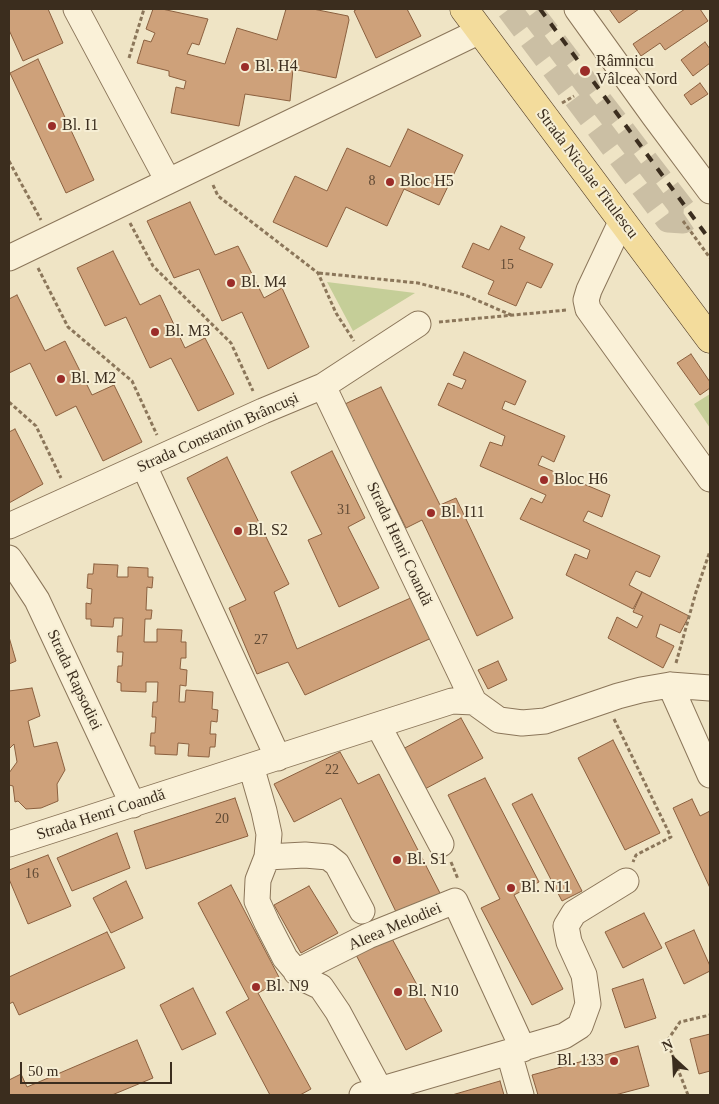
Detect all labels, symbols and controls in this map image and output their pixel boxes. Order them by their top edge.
place label: Râmnicu Vâlcea Nord [596,52,677,90]
place label: Bl. H4 [255,57,298,77]
marker: Bl. H4 [239,61,251,73]
marker: Râmnicu Vâlcea Nord [578,64,592,78]
street label: Strada Nicolae Titulescu [532,105,642,243]
place label: Bl. I1 [62,116,98,136]
marker: Bl. I1 [46,120,58,132]
place label: Bloc H5 [400,172,454,192]
house number: 8 [368,173,376,189]
marker: Bloc H5 [384,176,396,188]
house number: 15 [500,257,514,273]
place label: Bl. M4 [241,273,286,293]
marker: Bl. M4 [225,277,237,289]
place label: Bl. M3 [165,322,210,342]
marker: Bl. M3 [149,326,161,338]
place label: Bl. M2 [71,369,116,389]
marker: Bl. M2 [55,373,67,385]
street label: Strada Constantin Brâncuși [134,389,302,477]
place label: Bloc H6 [554,470,608,490]
marker: Bloc H6 [538,474,550,486]
street label: Strada Henri Coandă [362,479,436,609]
house number: 31 [337,502,351,518]
place label: Bl. I11 [441,503,485,523]
marker: Bl. I11 [425,507,437,519]
place label: Bl. S2 [248,521,288,541]
marker: Bl. S2 [232,525,244,537]
street label: Strada Rapsodiei [42,627,106,733]
house number: 27 [254,632,268,648]
house number: 22 [325,762,339,778]
street label: Strada Henri Coandă [34,785,168,845]
house number: 20 [215,811,229,827]
place label: Bl. S1 [407,850,447,870]
marker: Bl. S1 [391,854,403,866]
house number: 16 [25,866,39,882]
place label: Bl. N11 [521,878,571,898]
marker: Bl. N11 [505,882,517,894]
street label: Aleea Melodiei [346,899,444,955]
place label: Bl. N9 [266,977,309,997]
marker: Bl. N9 [250,981,262,993]
place label: Bl. N10 [408,982,459,1002]
marker: Bl. N10 [392,986,404,998]
north arrow [649,1034,699,1084]
text: N [660,1036,675,1054]
place label: Bl. 133 [557,1051,604,1071]
scale bar [22,1052,175,1084]
marker: Bl. 133 [608,1055,620,1067]
text: 50 m [28,1063,58,1079]

